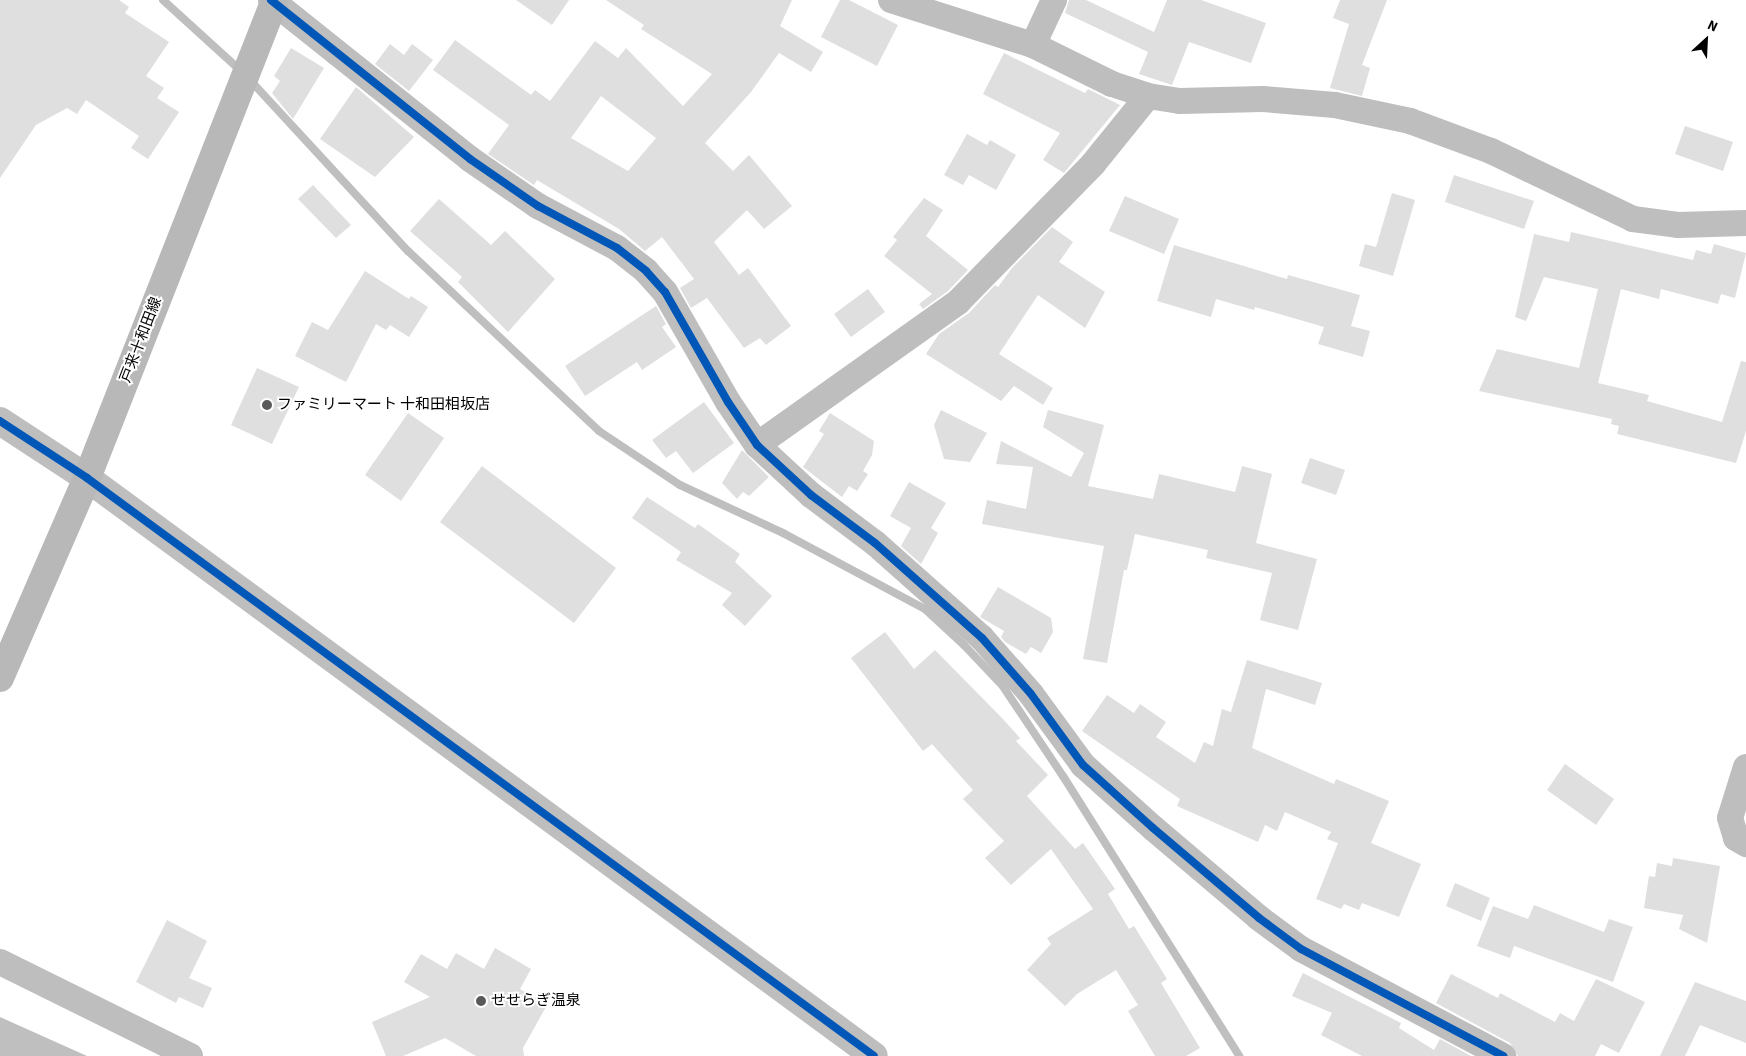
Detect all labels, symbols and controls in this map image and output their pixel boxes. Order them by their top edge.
north arrow [1681,15,1731,65]
text: N [1704,15,1721,37]
street label: 戸来十和田線 [116,295,166,385]
place label: ファミリーマート 十和田相坂店 [277,396,490,414]
marker: ファミリーマート 十和田相坂店 [261,399,273,411]
place label: せせらぎ温泉 [491,992,581,1010]
marker: せせらぎ温泉 [475,995,487,1007]

